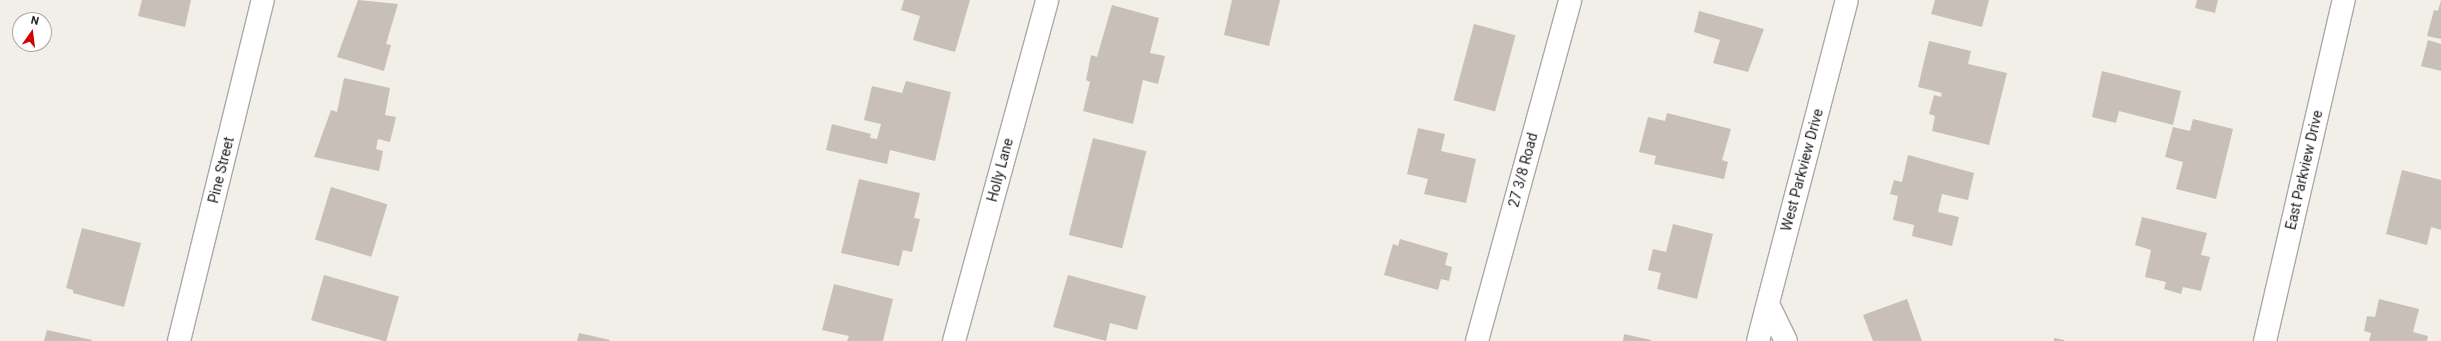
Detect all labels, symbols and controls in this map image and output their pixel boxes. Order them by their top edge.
north arrow [12,12,52,52]
text: N [29,14,40,28]
street label: West Parkview Drive [1778,107,1826,233]
street label: East Parkview Drive [2282,109,2326,231]
street label: 27 3/8 Road [1505,131,1541,209]
street label: Pine Street [205,135,237,205]
street label: Holly Lane [983,136,1017,204]

